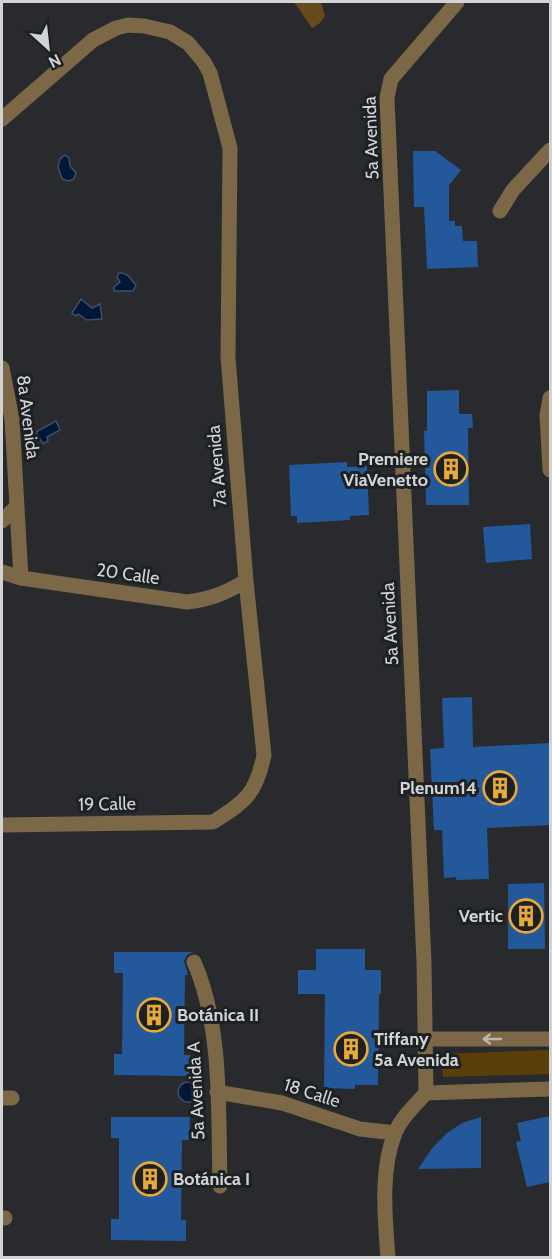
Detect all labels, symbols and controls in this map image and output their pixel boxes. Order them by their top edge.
north arrow [18,18,78,78]
text: N [45,50,64,72]
street label: 5a Avenida [359,96,383,180]
street label: 8a Avenida [12,374,44,461]
street label: 7a Avenida [202,424,232,508]
place label: Premiere ViaVenetto [343,448,428,491]
building icon: Premiere ViaVenetto [433,451,469,487]
street label: 20 Calle [95,559,161,589]
street label: 5a Avenida [377,581,403,666]
building icon: Plenum14 [482,770,518,806]
place label: Plenum14 [400,777,477,799]
street label: 19 Calle [78,792,136,816]
building icon: Vertic [508,898,544,934]
place label: Vertic [459,905,503,927]
building icon: Botánica II [136,997,172,1033]
place label: Botánica II [177,1004,259,1026]
place label: Tiffany 5a Avenida [374,1028,459,1071]
building icon: Tiffany 5a Avenida [333,1031,369,1067]
one-way arrow [483,1033,503,1045]
street label: 5a Avenida A [182,1041,210,1141]
street label: 18 Calle [281,1074,343,1112]
building icon: Botánica I [132,1161,168,1197]
place label: Botánica I [173,1168,250,1190]

